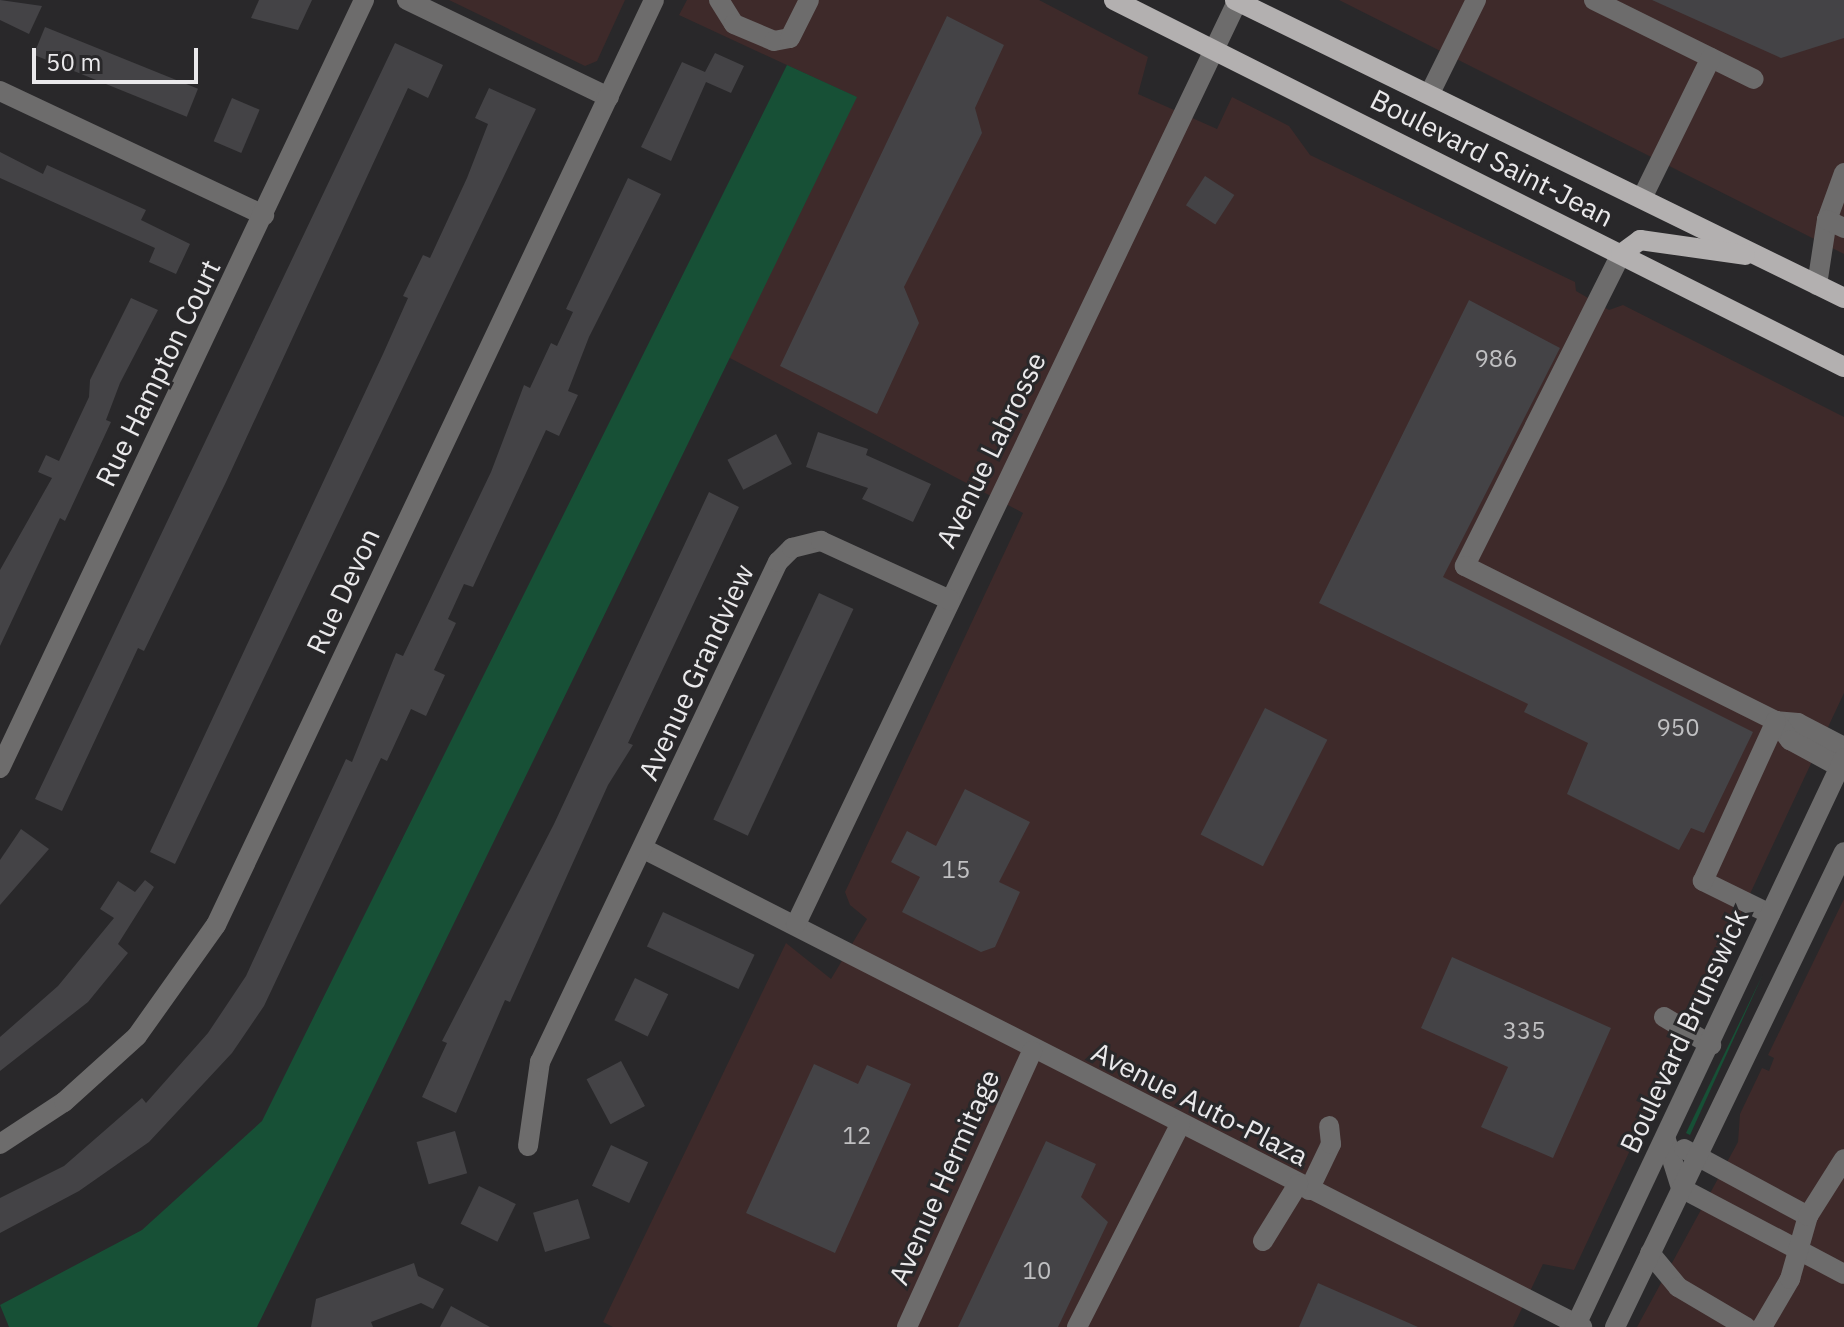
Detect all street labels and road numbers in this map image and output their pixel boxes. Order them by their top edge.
street label: Boulevard Saint-Jean [1365,82,1619,234]
street label: Rue Hampton Court [89,254,227,492]
street label: Avenue Labrosse [929,347,1053,553]
street label: Rue Devon [299,523,387,659]
street label: Avenue Grandview [631,559,761,785]
street label: Boulevard Brunswick [1613,904,1755,1158]
street label: Avenue Auto-Plaza [1086,1035,1314,1173]
street label: Avenue Hermitage [882,1064,1006,1290]

